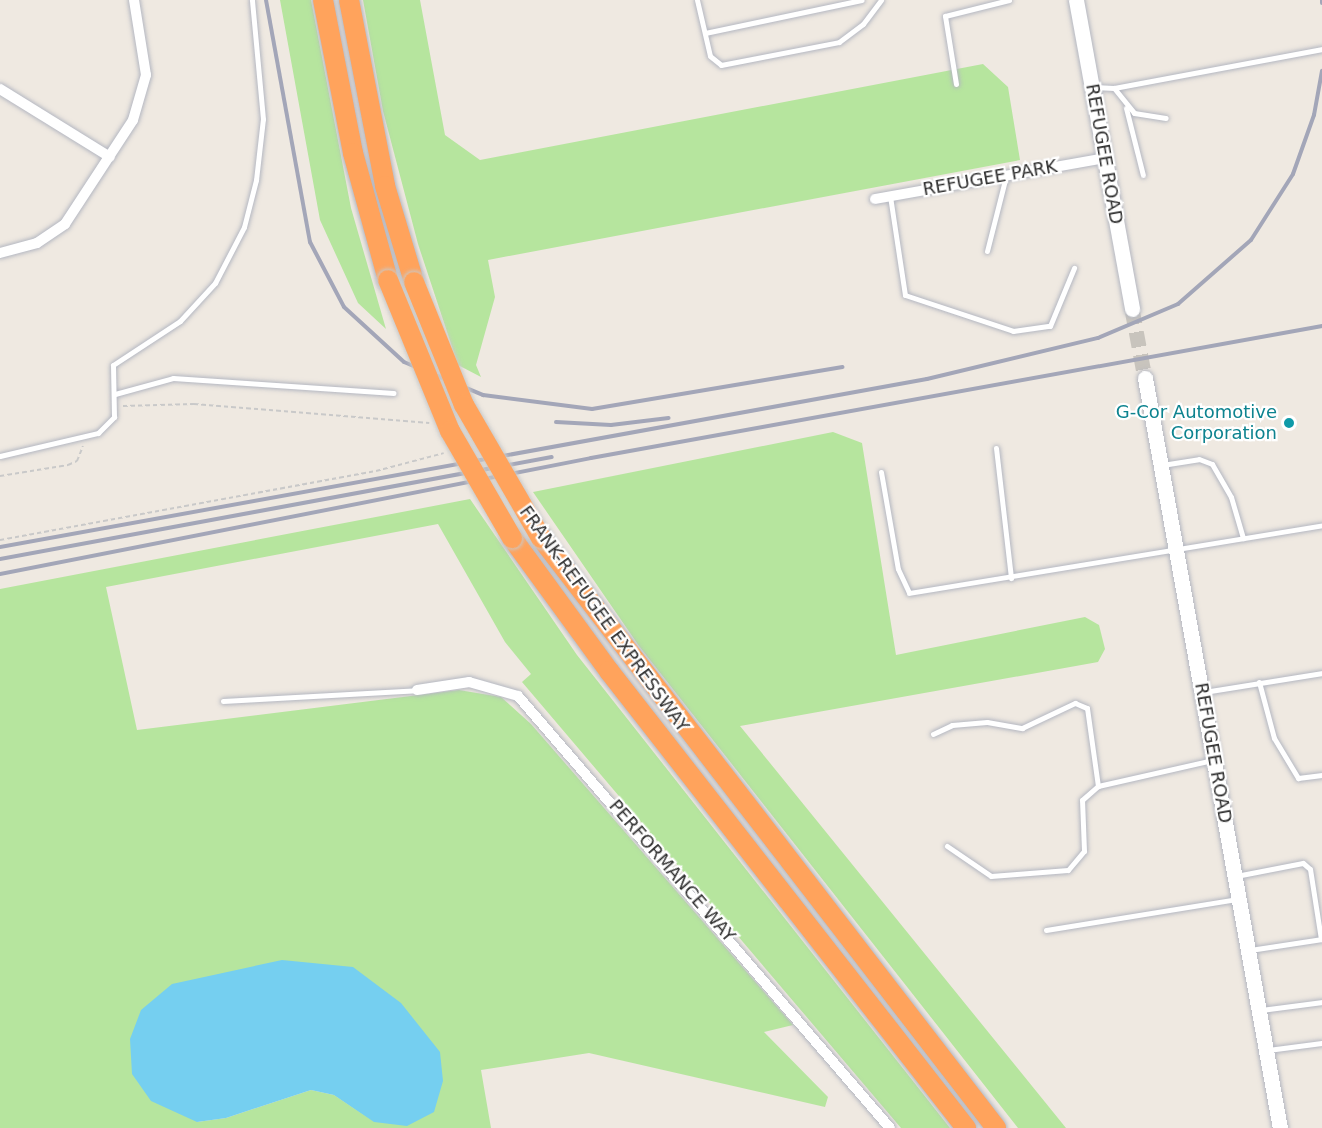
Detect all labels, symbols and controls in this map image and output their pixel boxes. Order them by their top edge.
street label: REFUGEE ROAD [1081,82,1127,226]
street label: REFUGEE PARK [921,156,1059,200]
place label: G-Cor Automotive Corporation [1116,402,1277,444]
marker: G-Cor Automotive Corporation [1282,416,1296,430]
street label: FRANK-REFUGEE EXPRESSWAY [515,502,693,736]
street label: REFUGEE ROAD [1190,681,1236,825]
street label: PERFORMANCE WAY [604,795,740,947]

